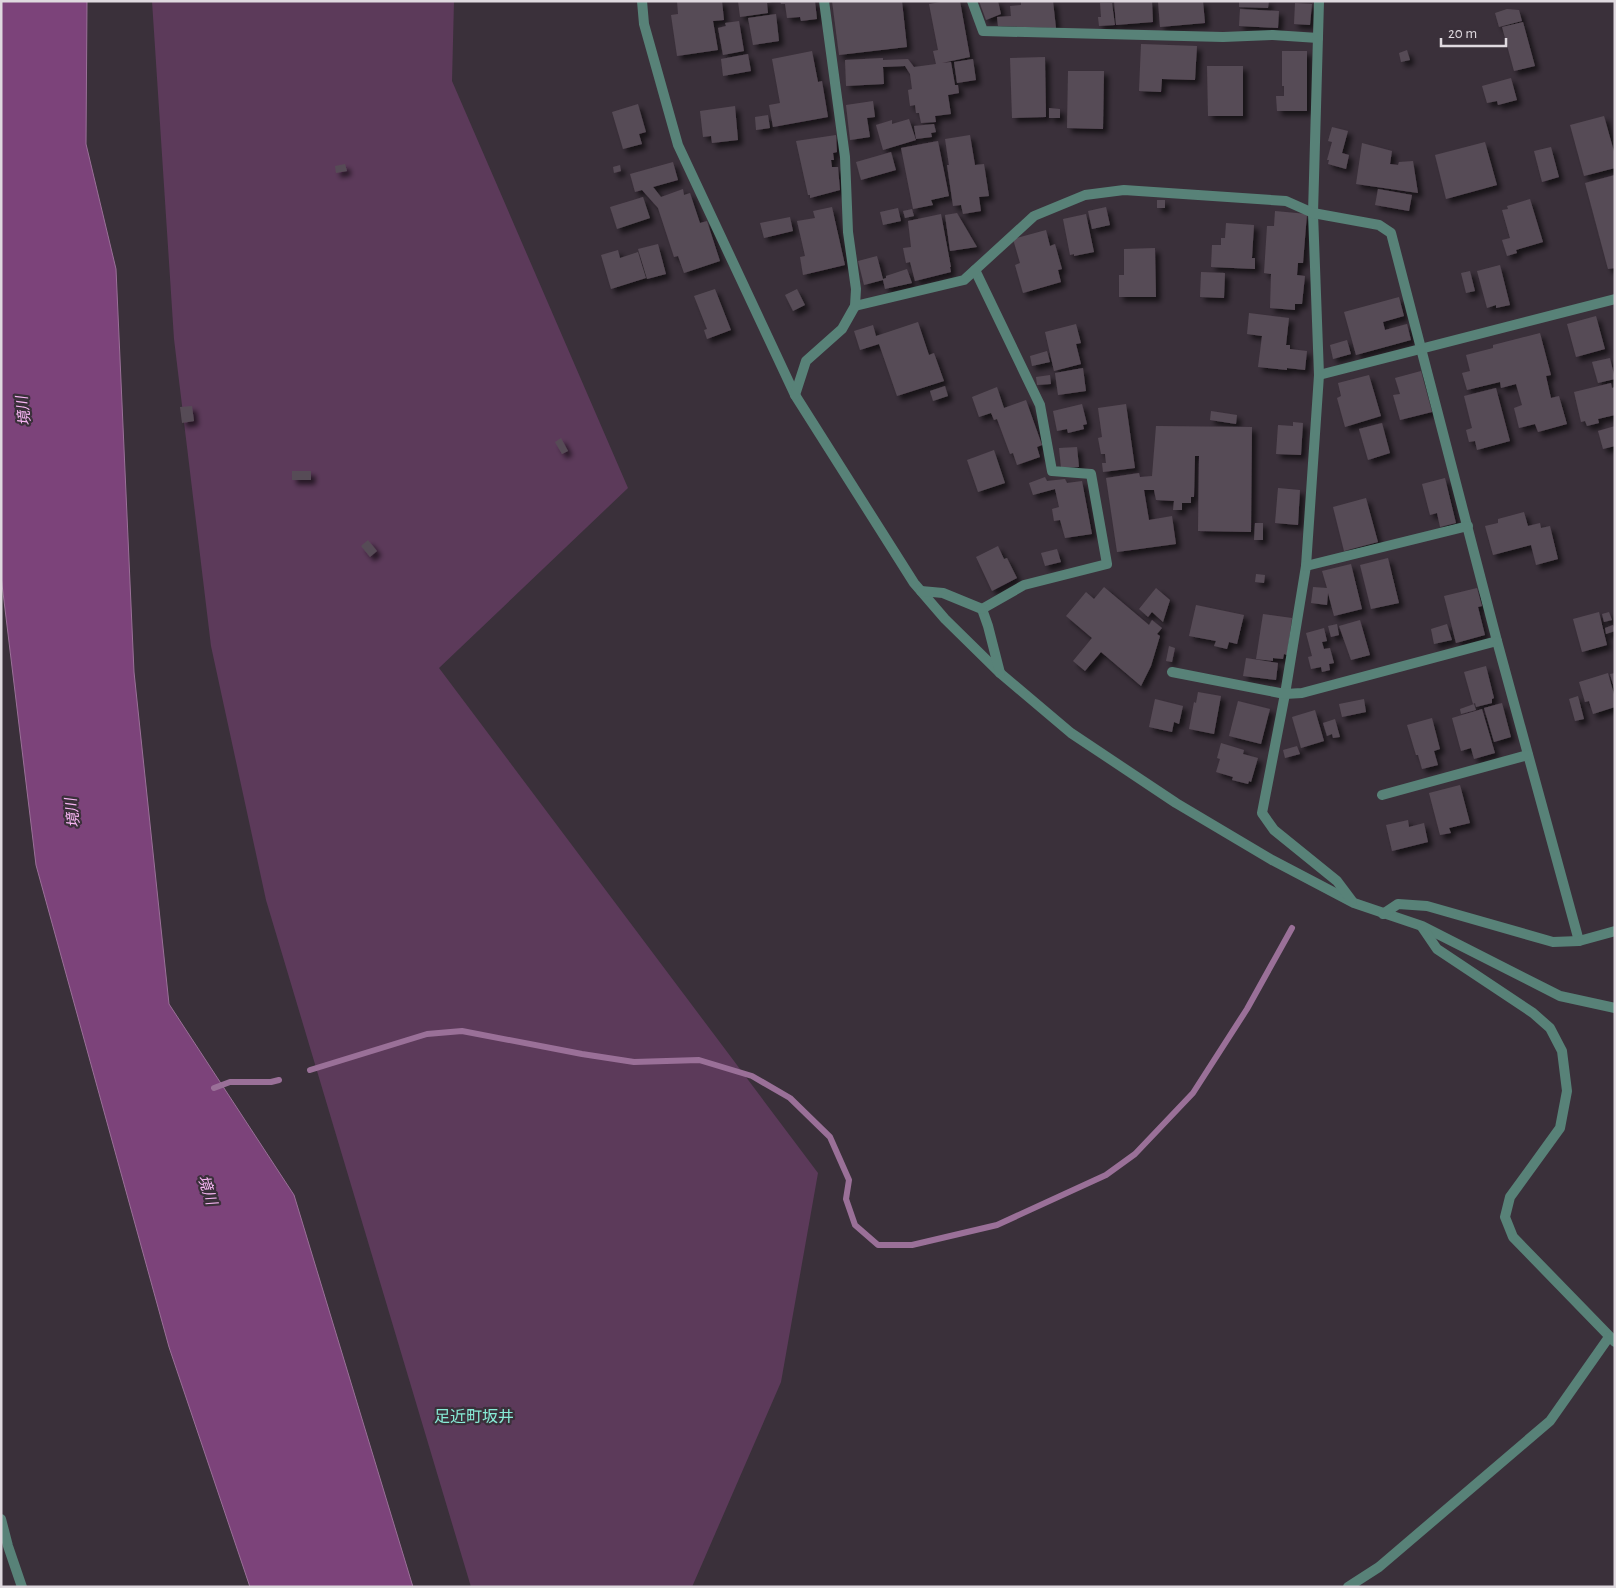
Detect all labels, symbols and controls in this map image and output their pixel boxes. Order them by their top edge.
scale bar [1441,15,1506,47]
text: 20 m [1448,26,1477,41]
water label: 境川 [13,393,33,427]
water label: 境川 [62,795,82,829]
water label: 境川 [195,1173,220,1208]
district label: 足近町坂井 [434,1408,514,1425]

